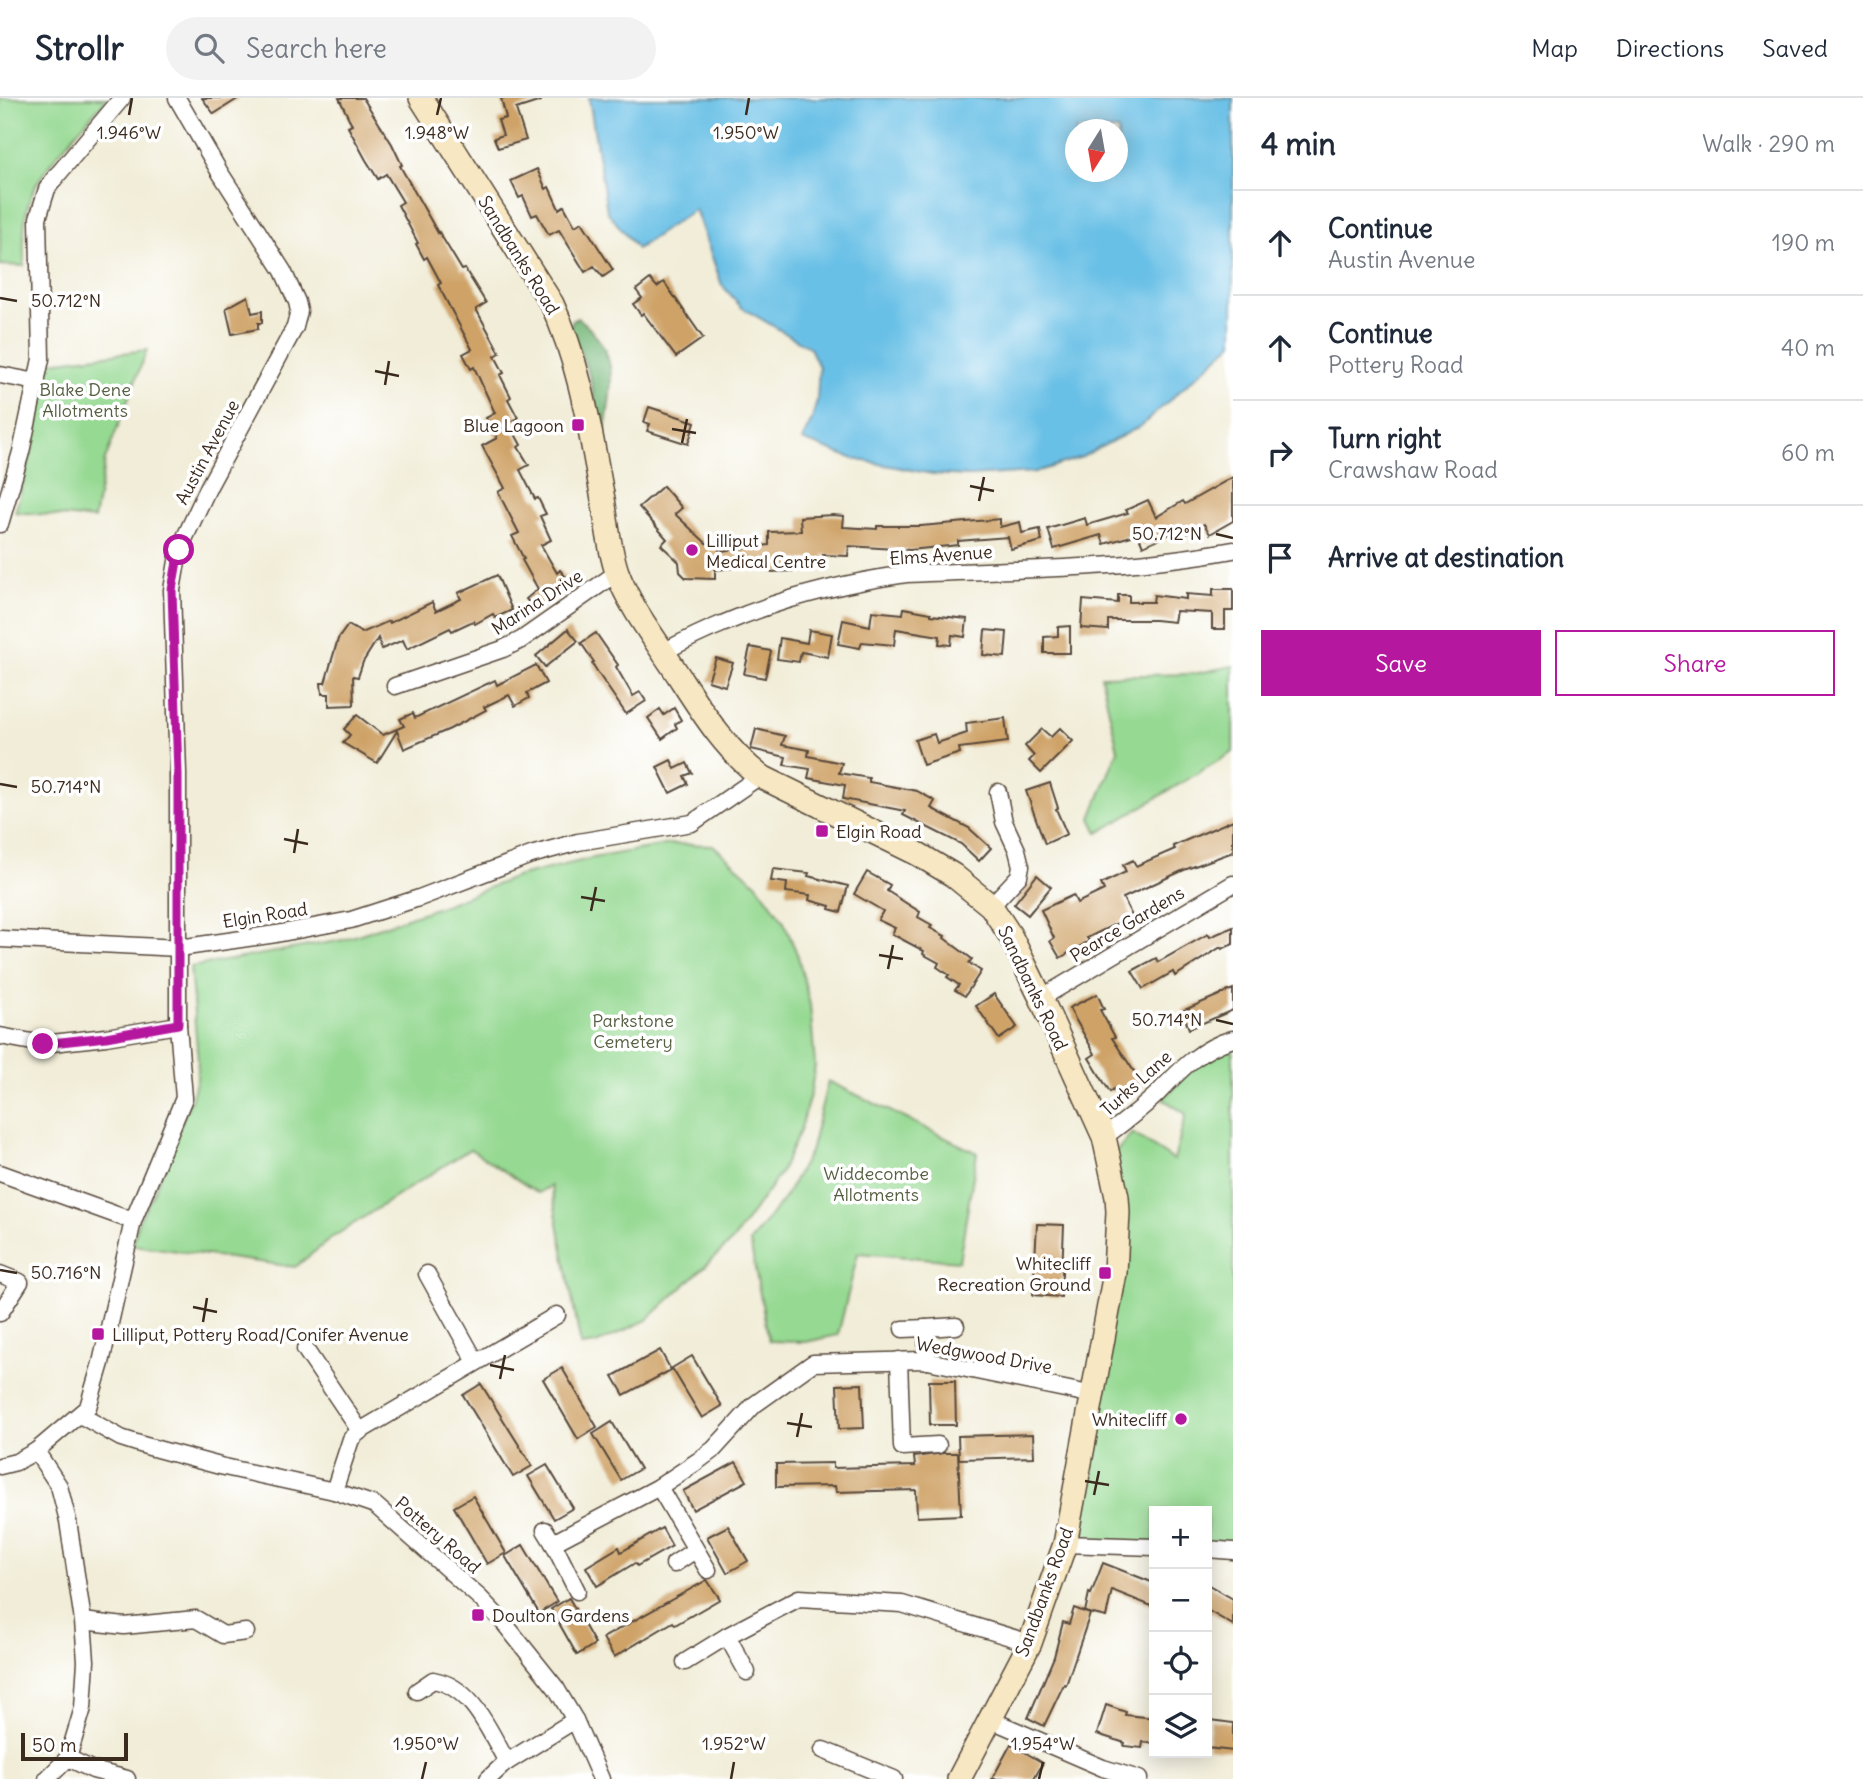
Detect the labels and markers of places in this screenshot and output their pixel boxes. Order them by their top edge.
place label: Blue Lagoon [463,414,564,437]
marker: Blue Lagoon [570,417,586,433]
place label: Lilliput Medical Centre [706,529,826,573]
marker: Lilliput Medical Centre [684,542,700,558]
place label: Elgin Road [836,820,922,843]
marker: Elgin Road [814,823,830,839]
place label: Whitecliff Recreation Ground [938,1252,1092,1296]
marker: Whitecliff Recreation Ground [1097,1265,1113,1281]
place label: Lilliput, Pottery Road/Conifer Avenue [112,1323,409,1346]
marker: Lilliput, Pottery Road/Conifer Avenue [90,1326,106,1342]
place label: Whitecliff [1092,1408,1168,1431]
marker: Whitecliff [1173,1411,1189,1427]
place label: Doulton Gardens [492,1604,630,1627]
marker: Doulton Gardens [470,1607,486,1623]

